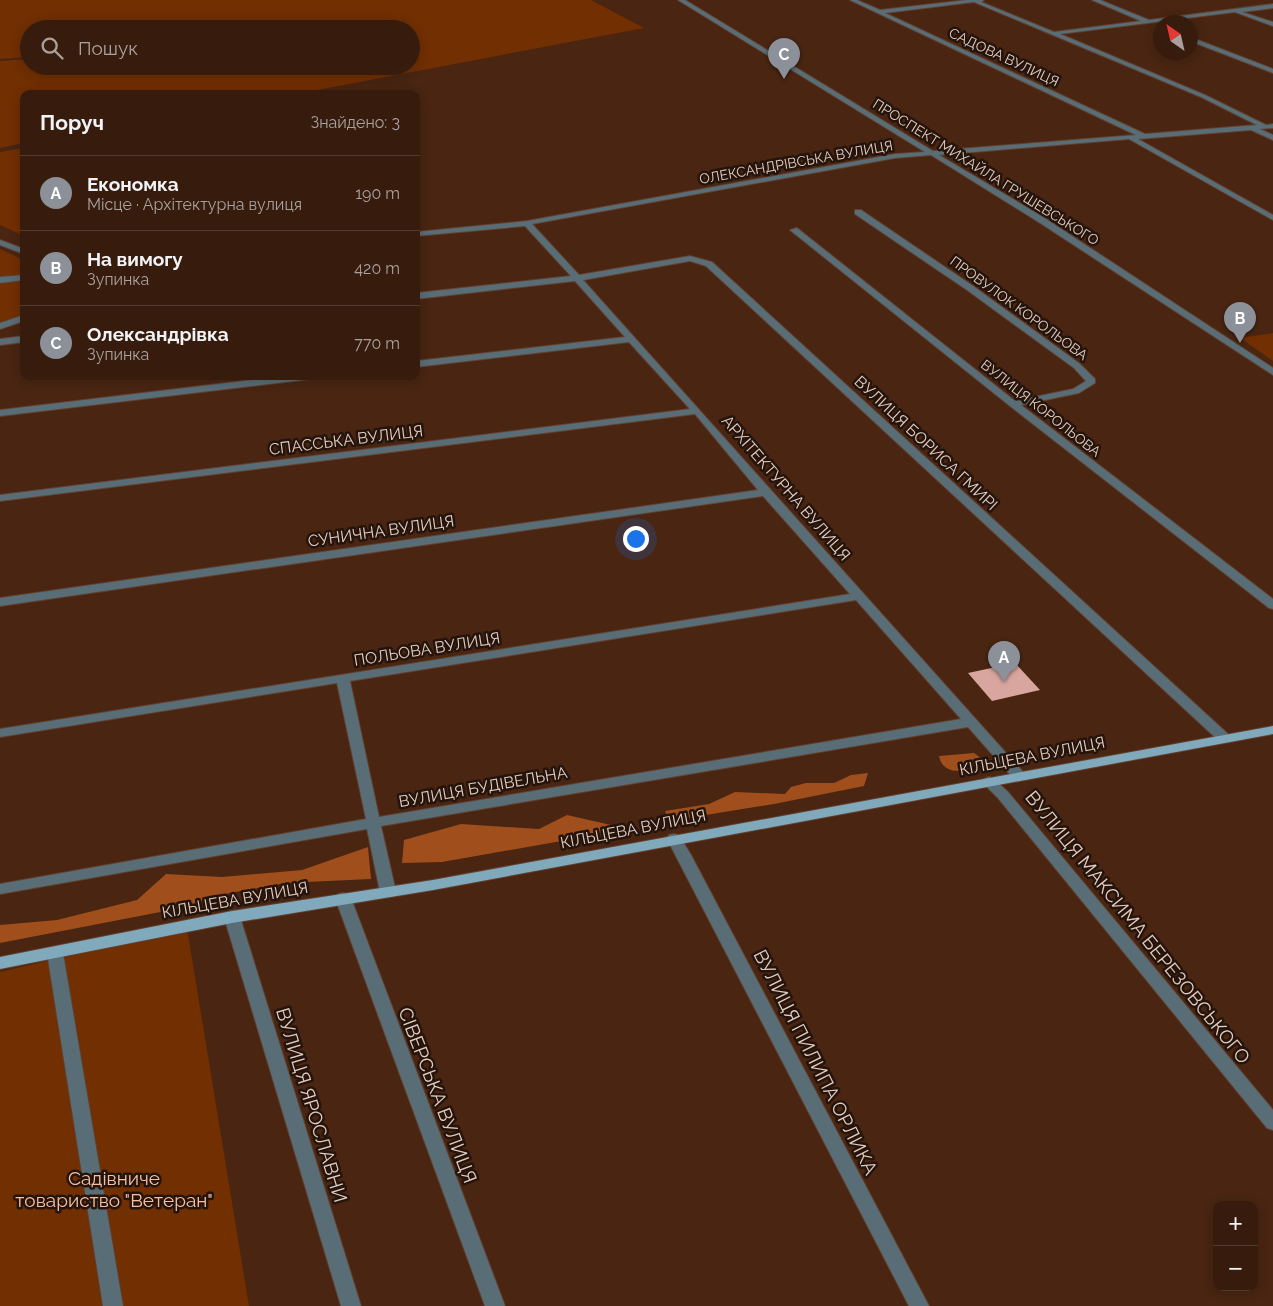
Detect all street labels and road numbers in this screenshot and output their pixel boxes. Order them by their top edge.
street label: САДОВА ВУЛИЦЯ [946,24,1062,90]
street label: ПРОСПЕКТ МИХАЙЛА ГРУШЕВСЬКОГО [870,95,1102,248]
street label: ОЛЕКСАНДРІВСЬКА ВУЛИЦЯ [698,137,894,187]
street label: ПРОВУЛОК КОРОЛЬОВА [947,253,1091,364]
street label: ВУЛИЦЯ КОРОЛЬОВА [978,356,1104,460]
street label: ВУЛИЦЯ БОРИСА ГМИРІ [851,372,1001,514]
street label: АРХІТЕКТУРНА ВУЛИЦЯ [718,411,854,565]
street label: СПАССЬКА ВУЛИЦЯ [268,421,424,459]
street label: СУНИЧНА ВУЛИЦЯ [307,511,455,551]
street label: ПОЛЬОВА ВУЛИЦЯ [352,628,502,670]
street label: КІЛЬЦЕВА ВУЛИЦЯ [958,733,1106,779]
street label: ВУЛИЦЯ БУДІВЕЛЬНА [397,763,569,811]
street label: ВУЛИЦЯ МАКСИМА БЕРЕЗОВСЬКОГО [1021,786,1255,1068]
street label: КІЛЬЦЕВА ВУЛИЦЯ [559,806,707,852]
street label: КІЛЬЦЕВА ВУЛИЦЯ [160,878,310,922]
street label: ВУЛИЦЯ ПИЛИПА ОРЛИКА [750,946,883,1178]
street label: СІВЕРСЬКА ВУЛИЦЯ [394,1004,482,1186]
street label: ВУЛИЦЯ ЯРОСЛАВНИ [272,1005,352,1205]

